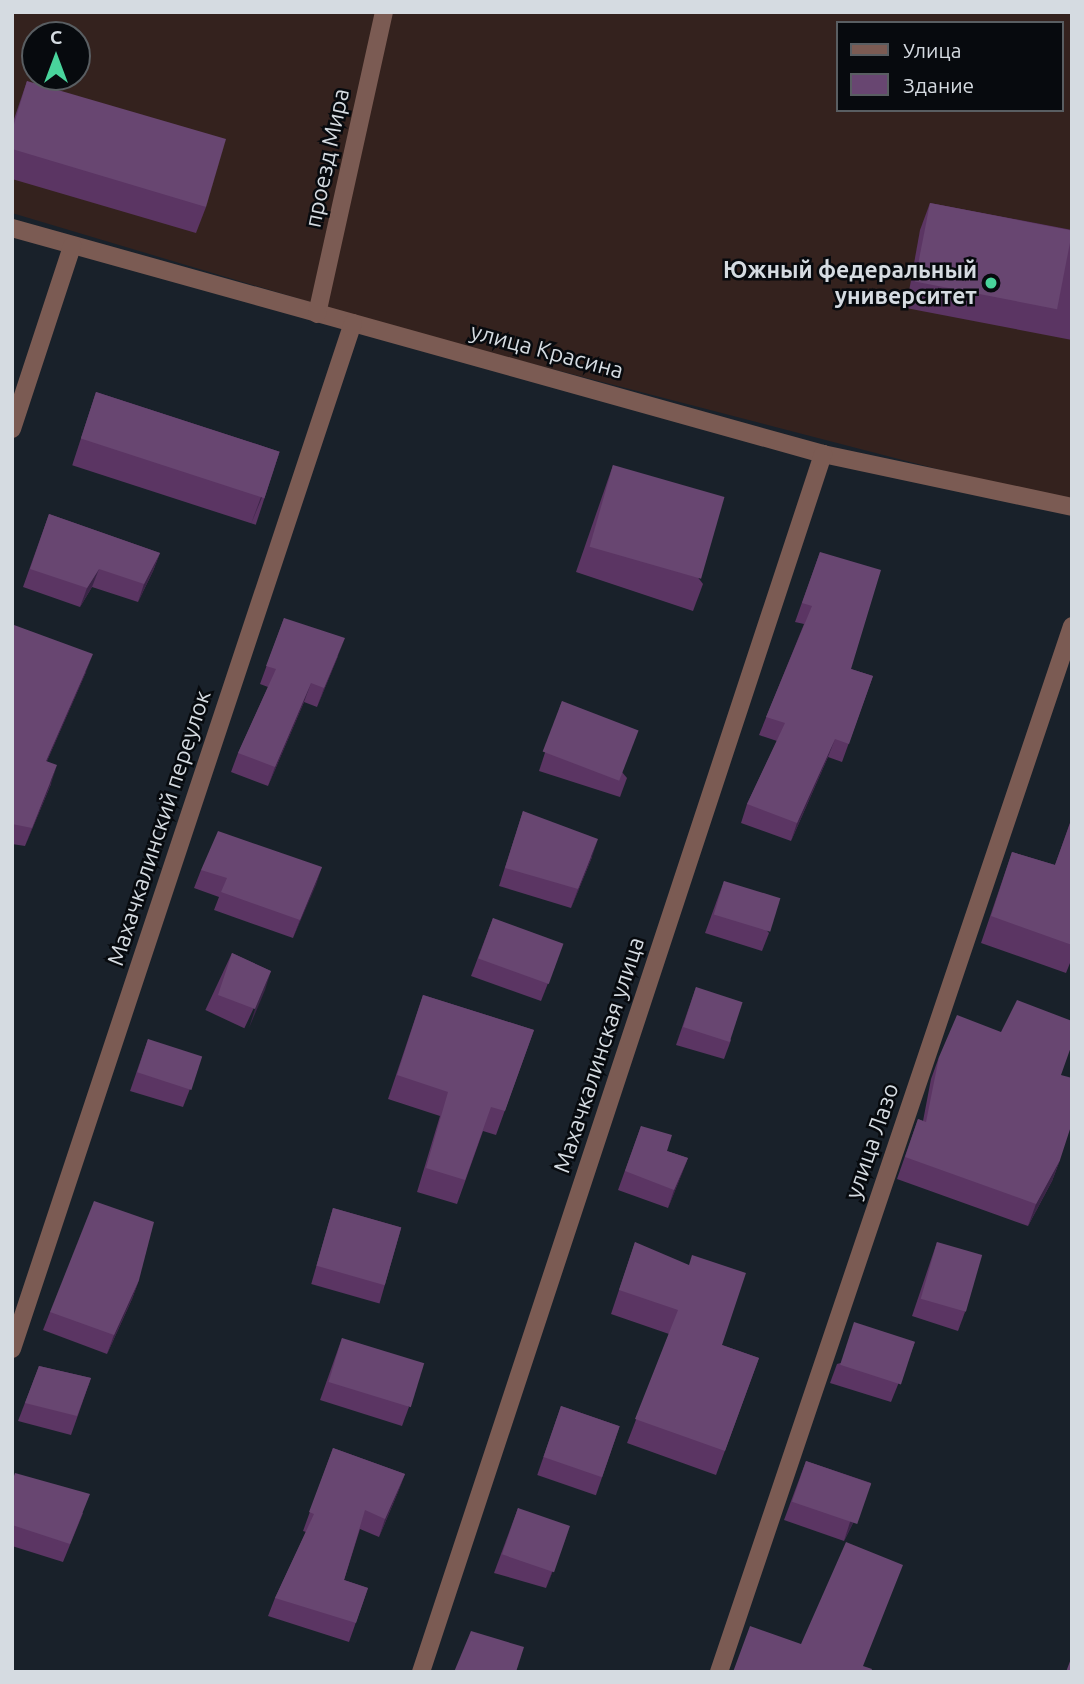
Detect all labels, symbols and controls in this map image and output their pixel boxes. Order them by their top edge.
north arrow [21,21,91,91]
legend [836,21,1063,112]
text: С [50,26,62,48]
text: Улица [903,38,961,62]
text: Здание [903,73,974,97]
street label: проезд Мира [299,86,355,230]
place label: Южный федеральный университет [723,256,977,310]
marker: Южный федеральный университет [983,275,999,291]
street label: улица Красина [468,317,626,385]
street label: Махачкалинский переулок [101,687,217,969]
street label: Махачкалинская улица [548,934,650,1176]
street label: улица Лазо [839,1080,905,1202]

